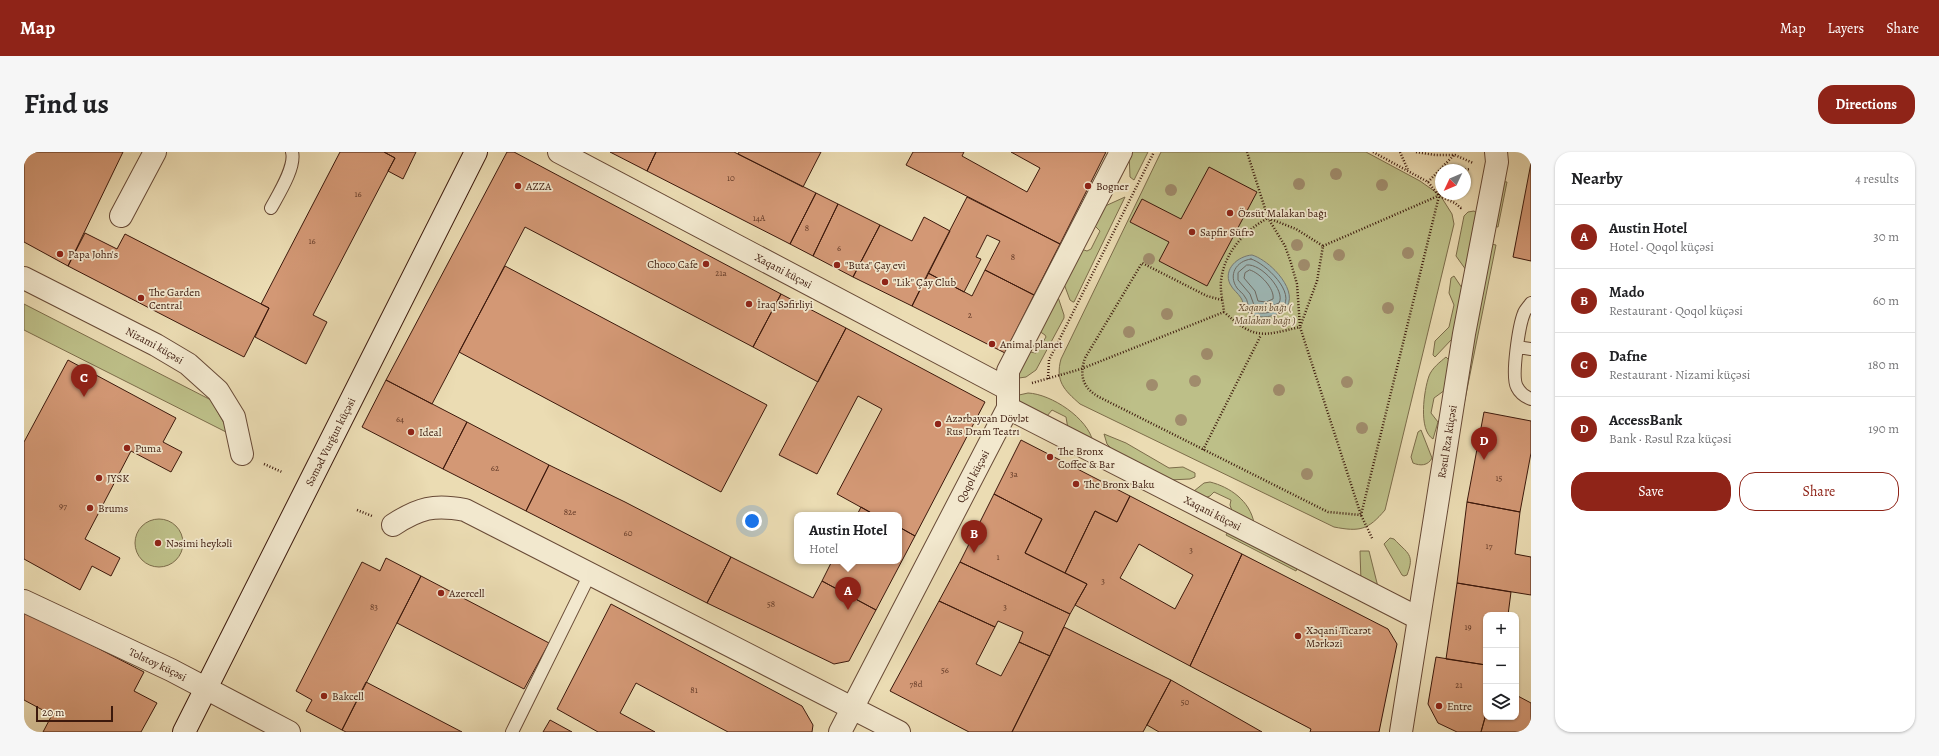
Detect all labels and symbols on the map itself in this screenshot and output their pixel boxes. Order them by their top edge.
north arrow [1435,164,1471,200]
house number: 10 [727,172,735,184]
place label: AZZA [525,179,552,194]
place label: Bogner [1096,179,1129,194]
marker: AZZA [513,181,523,191]
marker: Bogner [1083,181,1093,191]
house number: 16 [354,188,362,200]
place label: Özsüt Malakan bağı [1238,206,1327,221]
marker: Özsüt Malakan bağı [1225,208,1235,218]
house number: 14A [753,212,766,224]
house number: 8 [805,222,809,234]
place label: Sapfir Süfrə [1200,225,1254,240]
marker: Sapfir Süfrə [1187,227,1197,237]
house number: 16 [308,235,316,247]
house number: 6 [837,242,841,254]
place label: Papa John's [68,247,118,262]
marker: Papa John's [55,249,65,259]
street label: Xaqani küçəsi [752,249,815,292]
house number: 8 [1011,251,1015,263]
place label: Choco Cafe [647,257,698,272]
place label: "Buta" Çay evi [845,258,906,273]
marker: Choco Cafe [701,259,711,269]
marker: "Buta" Çay evi [832,260,842,270]
house number: 21a [715,267,728,279]
place label: "Lik" Çay Club [893,275,957,290]
marker: "Lik" Çay Club [880,277,890,287]
place label: The Garden Central [149,285,200,313]
marker: The Garden Central [136,293,146,303]
place label: İraq Səfirliyi [757,297,813,312]
marker: İraq Səfirliyi [744,299,754,309]
park label: Xəqani bağı ( Malakan bağı ) [1234,300,1296,328]
house number: 2 [968,309,973,321]
street label: Nizami küçəsi [123,323,186,367]
place label: Animal planet [999,337,1063,352]
marker: Animal planet [987,339,997,349]
pin: C [71,364,97,397]
street label: Səməd Vurğun küçəsi [302,395,359,489]
street label: Rəsul Rza küçəsi [1434,404,1460,479]
place label: Azərbaycan Dövlət Rus Dram Teatrı [945,411,1029,439]
house number: 64 [396,413,404,425]
marker: Azərbaycan Dövlət Rus Dram Teatrı [933,419,943,429]
place label: Ideal [419,425,442,440]
marker: Ideal [406,427,416,437]
pin: D [1471,427,1497,460]
place label: Puma [135,441,162,456]
marker: Puma [122,443,132,453]
place label: The Bronx Coffee & Bar [1058,444,1115,472]
street label: Qoqol küçəsi [953,447,992,505]
marker: The Bronx Coffee & Bar [1045,452,1055,462]
house number: 62 [491,462,500,474]
house number: 3a [1010,468,1019,480]
place label: JYSK [107,471,129,486]
house number: 15 [1496,472,1503,484]
marker: JYSK [94,473,104,483]
place label: The Bronx Baku [1084,477,1155,492]
marker: The Bronx Baku [1071,479,1081,489]
street label: Xaqani küçəsi [1181,492,1244,534]
house number: 97 [59,500,67,512]
place label: Brums [98,501,128,516]
marker: Brums [85,503,95,513]
house number: 82e [564,506,576,518]
your location [742,511,762,531]
pin: B [961,520,987,553]
house number: 60 [624,527,633,539]
place label: Nəsimi heykəli [166,536,232,551]
marker: Nəsimi heykəli [153,538,163,548]
house number: 17 [1486,540,1493,552]
house number: 3 [1189,544,1193,556]
house number: 1 [996,551,1000,563]
house number: 3 [1101,575,1105,587]
pin: A [835,577,861,610]
place label: Azercell [448,586,485,601]
marker: Azercell [436,588,446,598]
house number: 58 [767,598,775,610]
house number: 83 [370,601,378,613]
house number: 3 [1003,601,1007,613]
house number: 19 [1464,621,1472,633]
place label: Xəqani Ticarət Mərkəzi [1306,623,1371,651]
marker: Xəqani Ticarət Mərkəzi [1293,631,1303,641]
street label: Tolstoy küçəsi [127,644,189,684]
house number: 56 [941,664,949,676]
house number: 78d [910,678,923,690]
house number: 21 [1455,679,1463,691]
house number: 81 [690,684,698,696]
place label: Bakcell [332,689,364,704]
marker: Bakcell [319,691,329,701]
house number: 50 [1181,696,1190,708]
place label: Entre [1447,699,1472,714]
marker: Entre [1434,701,1444,711]
scale bar [36,704,113,723]

